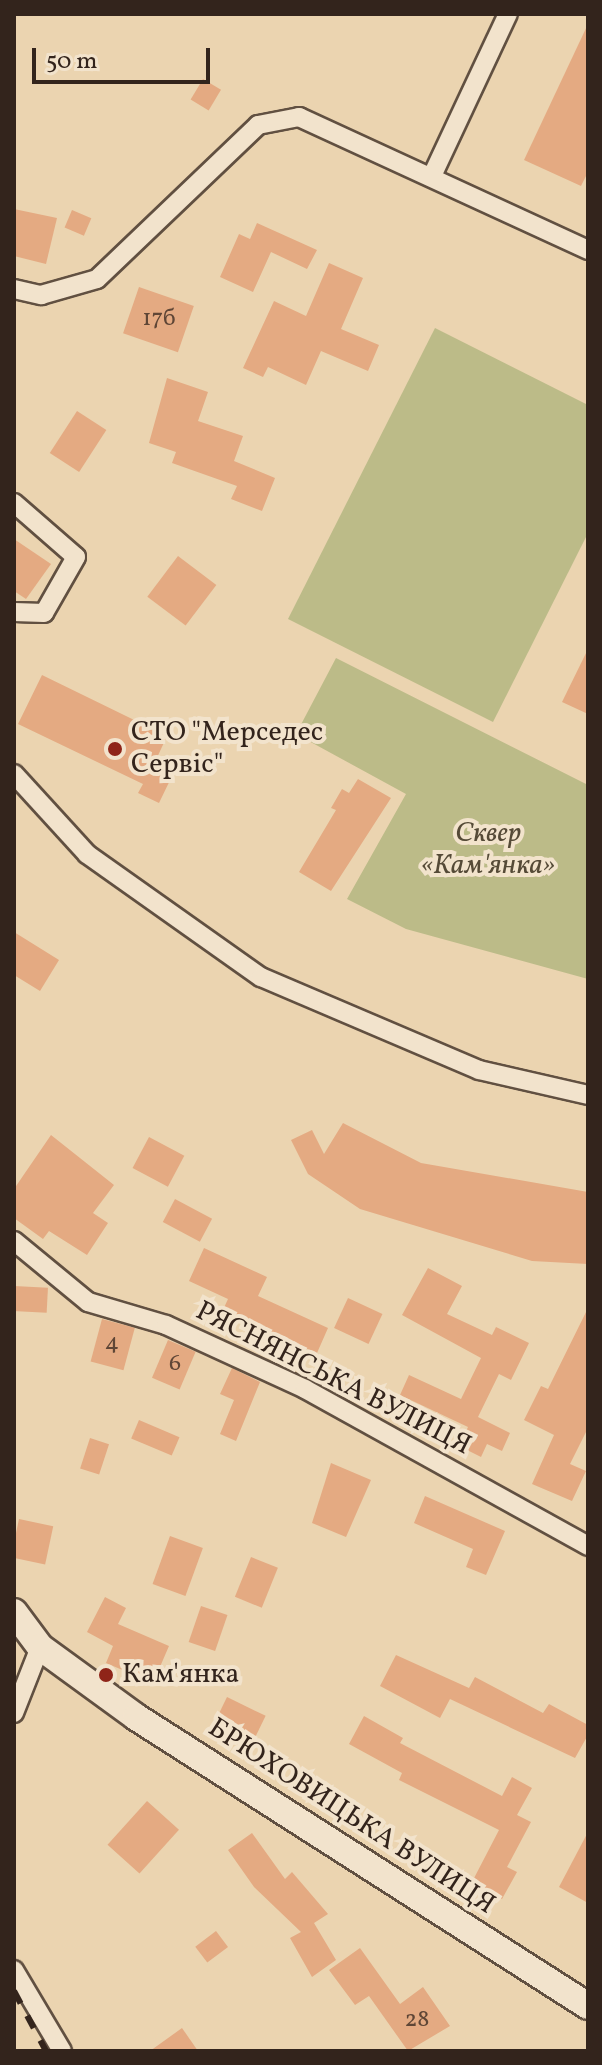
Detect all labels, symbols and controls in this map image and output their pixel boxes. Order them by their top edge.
scale bar [36,32,214,82]
text: 50 m [46,45,98,79]
house number: 17б [142,306,176,334]
place label: СТО "Мерседес Сервіс" [131,716,323,782]
marker: СТО "Мерседес Сервіс" [106,740,124,758]
park label: Сквер «Кам'янка» [421,817,555,883]
street label: РЯСНЯНСЬКА ВУЛИЦЯ [190,1295,476,1463]
house number: 4 [105,1330,119,1358]
house number: 6 [169,1351,181,1379]
place label: Кам'янка [122,1658,239,1692]
marker: Кам'янка [97,1666,115,1684]
street label: БРЮХОВИЦЬКА ВУЛИЦЯ [201,1712,501,1922]
house number: 28 [404,2007,430,2035]

